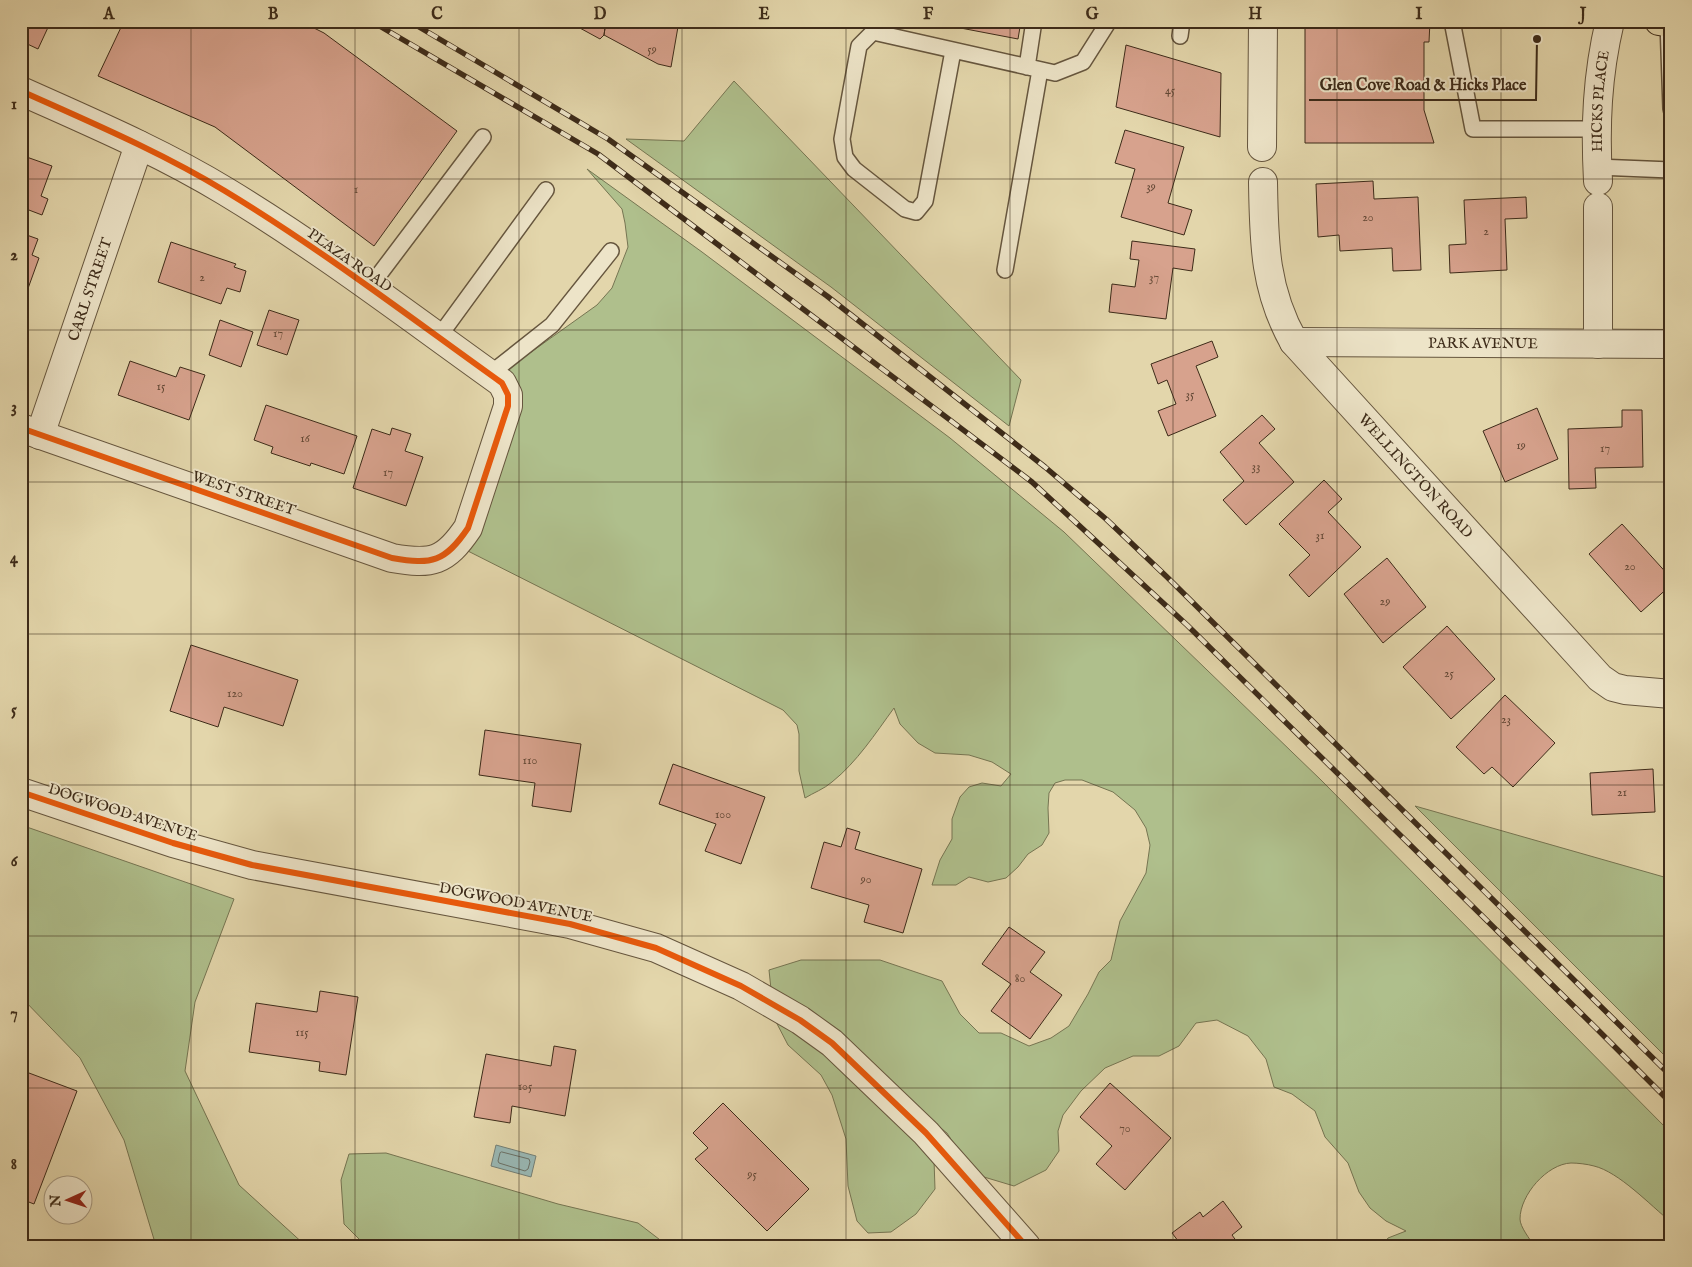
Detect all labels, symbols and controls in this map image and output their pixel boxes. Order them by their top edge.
text: A [103,5,116,25]
text: B [268,5,279,25]
text: C [431,5,443,25]
text: D [594,5,607,25]
text: E [758,5,770,25]
text: F [923,5,934,25]
text: G [1086,5,1099,25]
text: H [1248,5,1262,25]
text: I [1416,5,1423,25]
text: J [1578,5,1587,25]
house number: 59 [647,42,657,57]
street label: HICKS PLACE [1588,49,1614,152]
callout: Glen Cove Road & Hicks Place [1309,69,1536,100]
text: Glen Cove Road & Hicks Place [1320,76,1527,96]
house number: 45 [1165,83,1176,98]
text: 1 [11,95,17,115]
house number: 39 [1146,179,1156,194]
house number: 1 [354,182,358,197]
house number: 20 [1362,210,1374,225]
street label: PLAZA ROAD [304,224,396,297]
house number: 2 [1483,224,1489,239]
street label: CARL STREET [64,235,117,343]
text: 2 [10,246,18,266]
house number: 2 [199,270,205,285]
house number: 37 [1149,270,1159,285]
house number: 17 [273,326,283,341]
street label: PARK AVENUE [1428,334,1538,353]
house number: 15 [157,379,166,394]
house number: 35 [1186,387,1195,402]
text: 3 [11,398,17,418]
street label: WELLINGTON ROAD [1354,410,1477,542]
house number: 16 [300,431,311,446]
house number: 19 [1516,438,1526,453]
house number: 17 [1600,441,1610,456]
house number: 33 [1252,459,1260,474]
house number: 17 [383,465,393,480]
street label: WEST STREET [190,467,298,520]
house number: 31 [1316,528,1324,543]
text: 4 [10,549,19,569]
house number: 20 [1624,559,1636,574]
house number: 29 [1380,594,1390,609]
house number: 25 [1444,666,1455,681]
house number: 120 [227,686,243,701]
text: 5 [11,701,17,721]
house number: 23 [1501,712,1511,727]
house number: 110 [523,753,537,768]
street label: DOGWOOD AVENUE [46,779,200,846]
house number: 21 [1617,785,1627,800]
house number: 100 [715,807,731,822]
text: 6 [11,852,19,872]
house number: 90 [859,872,872,887]
street label: DOGWOOD AVENUE [437,878,594,927]
house number: 80 [1015,971,1025,986]
text: 7 [10,1004,18,1024]
house number: 115 [295,1025,309,1040]
house number: 105 [518,1079,533,1094]
house number: 70 [1119,1121,1131,1136]
text: 8 [11,1155,17,1175]
house number: 95 [746,1167,757,1182]
north arrow [42,1174,92,1224]
text: N [47,1194,65,1208]

